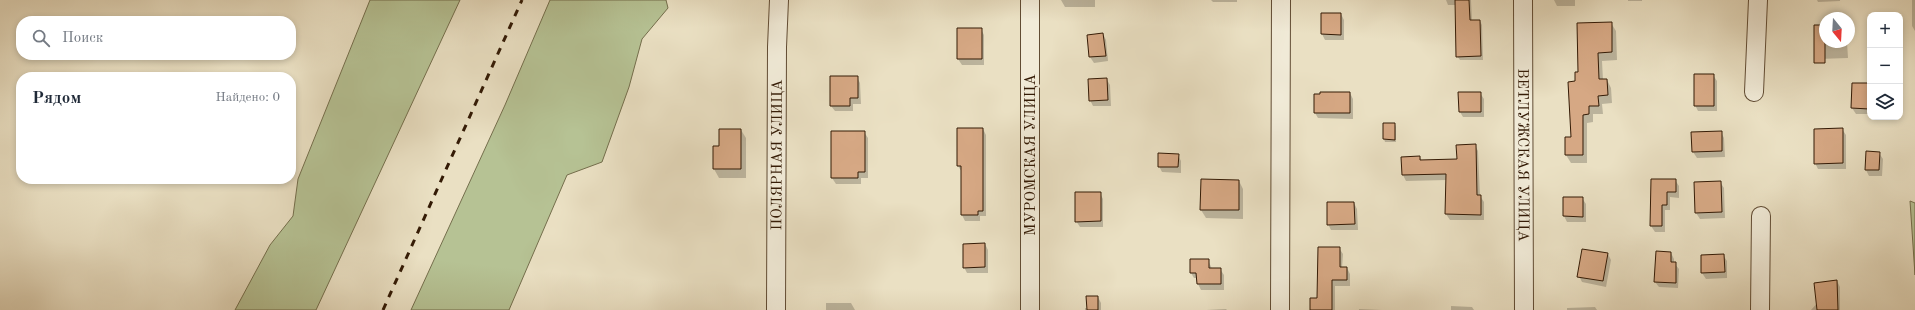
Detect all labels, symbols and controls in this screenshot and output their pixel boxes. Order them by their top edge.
north arrow [1819,12,1855,48]
map controls [1867,12,1903,120]
button: + [1867,12,1903,48]
search box [16,16,296,60]
icon: search [30,27,52,49]
text: Поиск [62,31,103,46]
button: − [1867,48,1903,84]
street label: ВЕТЛУЖСКАЯ УЛИЦА [1514,68,1530,242]
street label: МУРОМСКАЯ УЛИЦА [1024,74,1039,236]
street label: ПОЛЯРНАЯ УЛИЦА [770,79,786,230]
button: layers [1867,84,1903,120]
text: Рядом [32,90,81,107]
text: Найдено: 0 [216,91,280,104]

